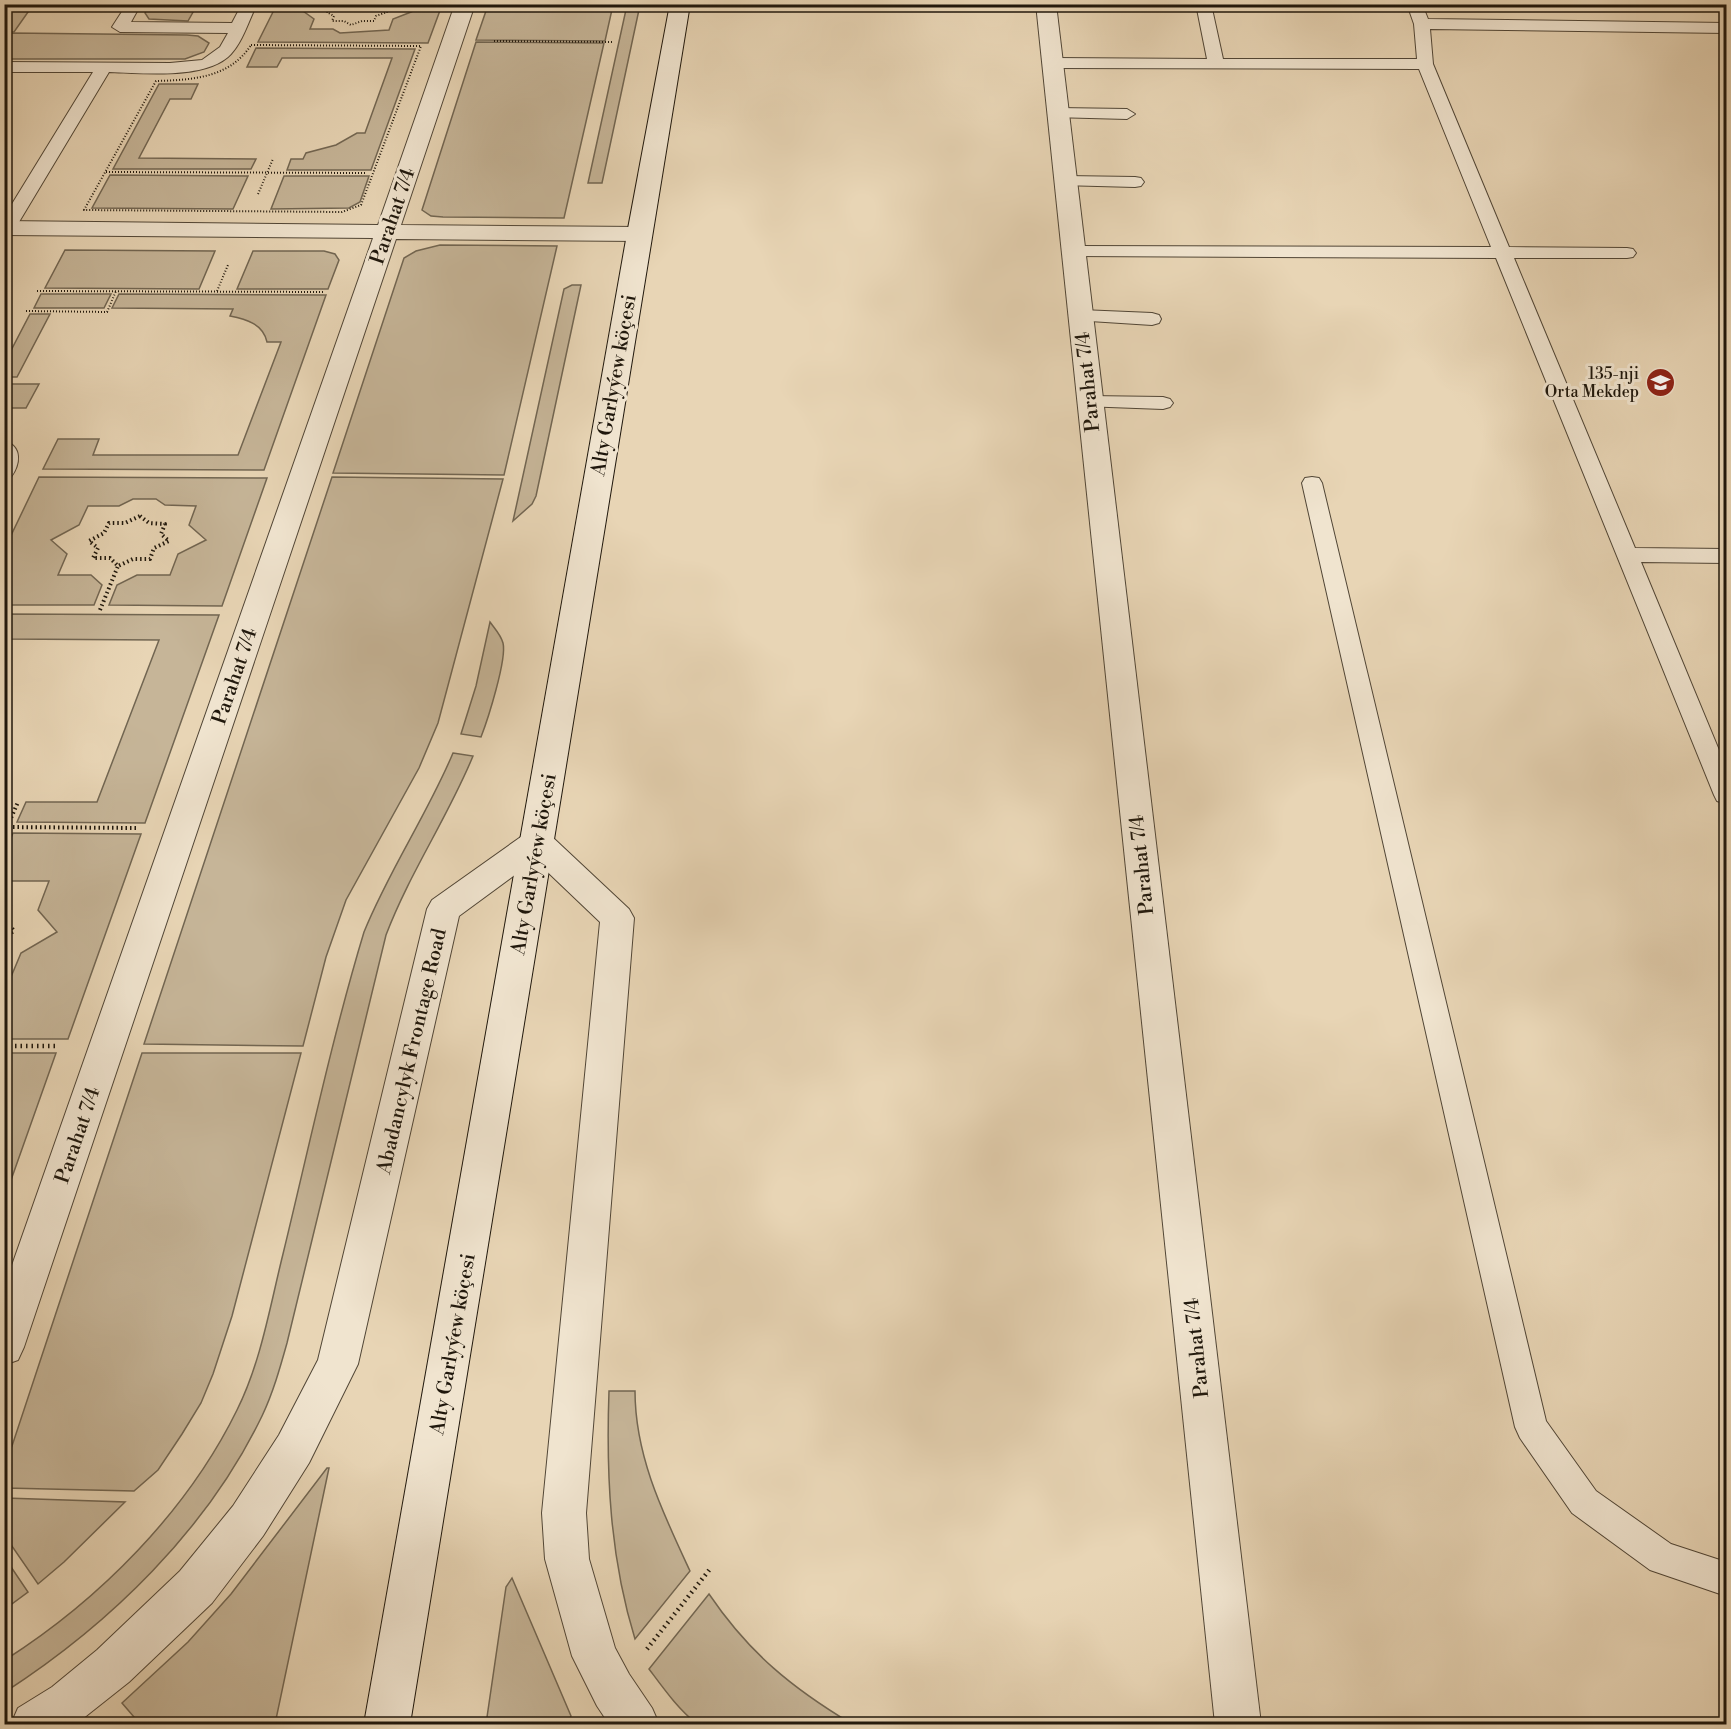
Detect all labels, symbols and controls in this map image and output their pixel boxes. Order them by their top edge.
street label: Parahat 7/4 [365,165,422,268]
street label: Alty Garlyýew köçesi [586,292,643,479]
street label: Parahat 7/4 [1071,330,1106,433]
place label: 135-nji Orta Mekdep [1545,364,1639,402]
school or university icon: 135-nji Orta Mekdep [1644,366,1676,398]
street label: Parahat 7/4 [207,625,264,728]
street label: Alty Garlyýew köçesi [506,771,563,958]
street label: Parahat 7/4 [1125,813,1160,916]
street label: Abadancylyk Frontage Road [372,926,453,1177]
street label: Parahat 7/4 [50,1084,107,1187]
street label: Alty Garlyýew köçesi [425,1251,482,1438]
street label: Parahat 7/4 [1180,1296,1215,1399]

